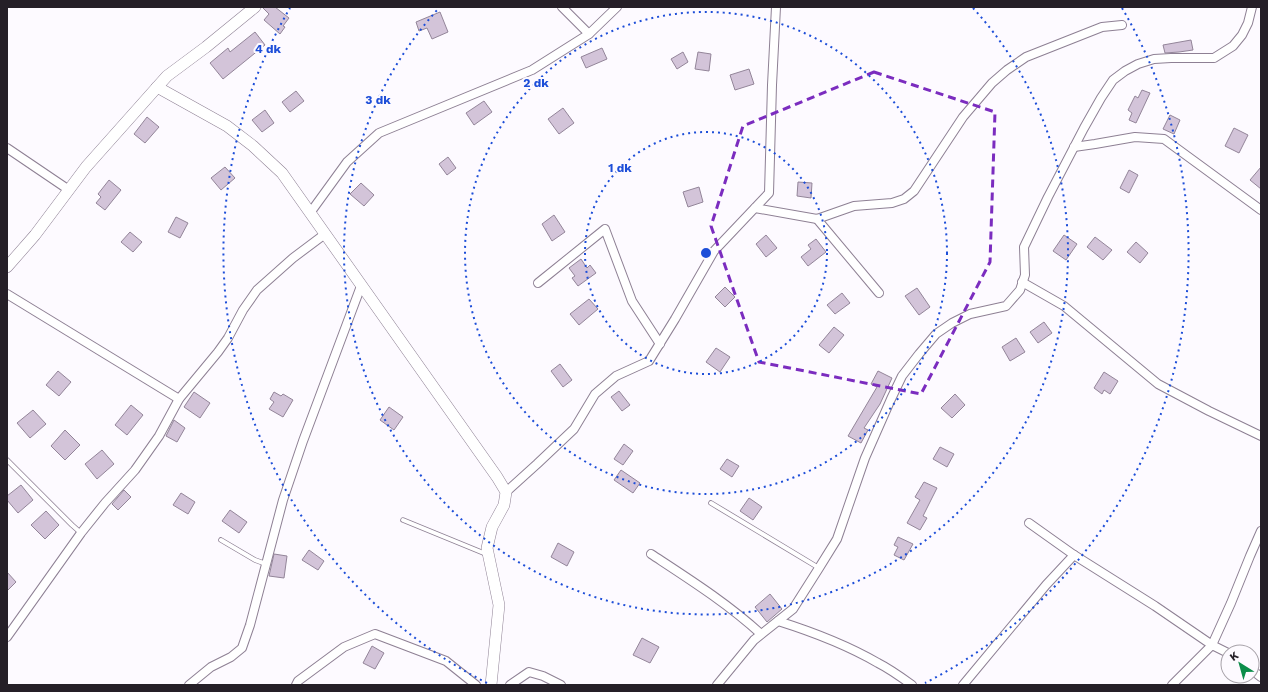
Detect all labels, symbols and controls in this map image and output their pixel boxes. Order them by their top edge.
text: 4 dk [255,42,282,56]
text: 2 dk [523,76,549,90]
text: 3 dk [365,93,391,107]
text: 1 dk [608,161,632,175]
centre of rings [699,246,713,260]
north arrow [1220,644,1260,684]
text: K [1227,649,1242,664]

